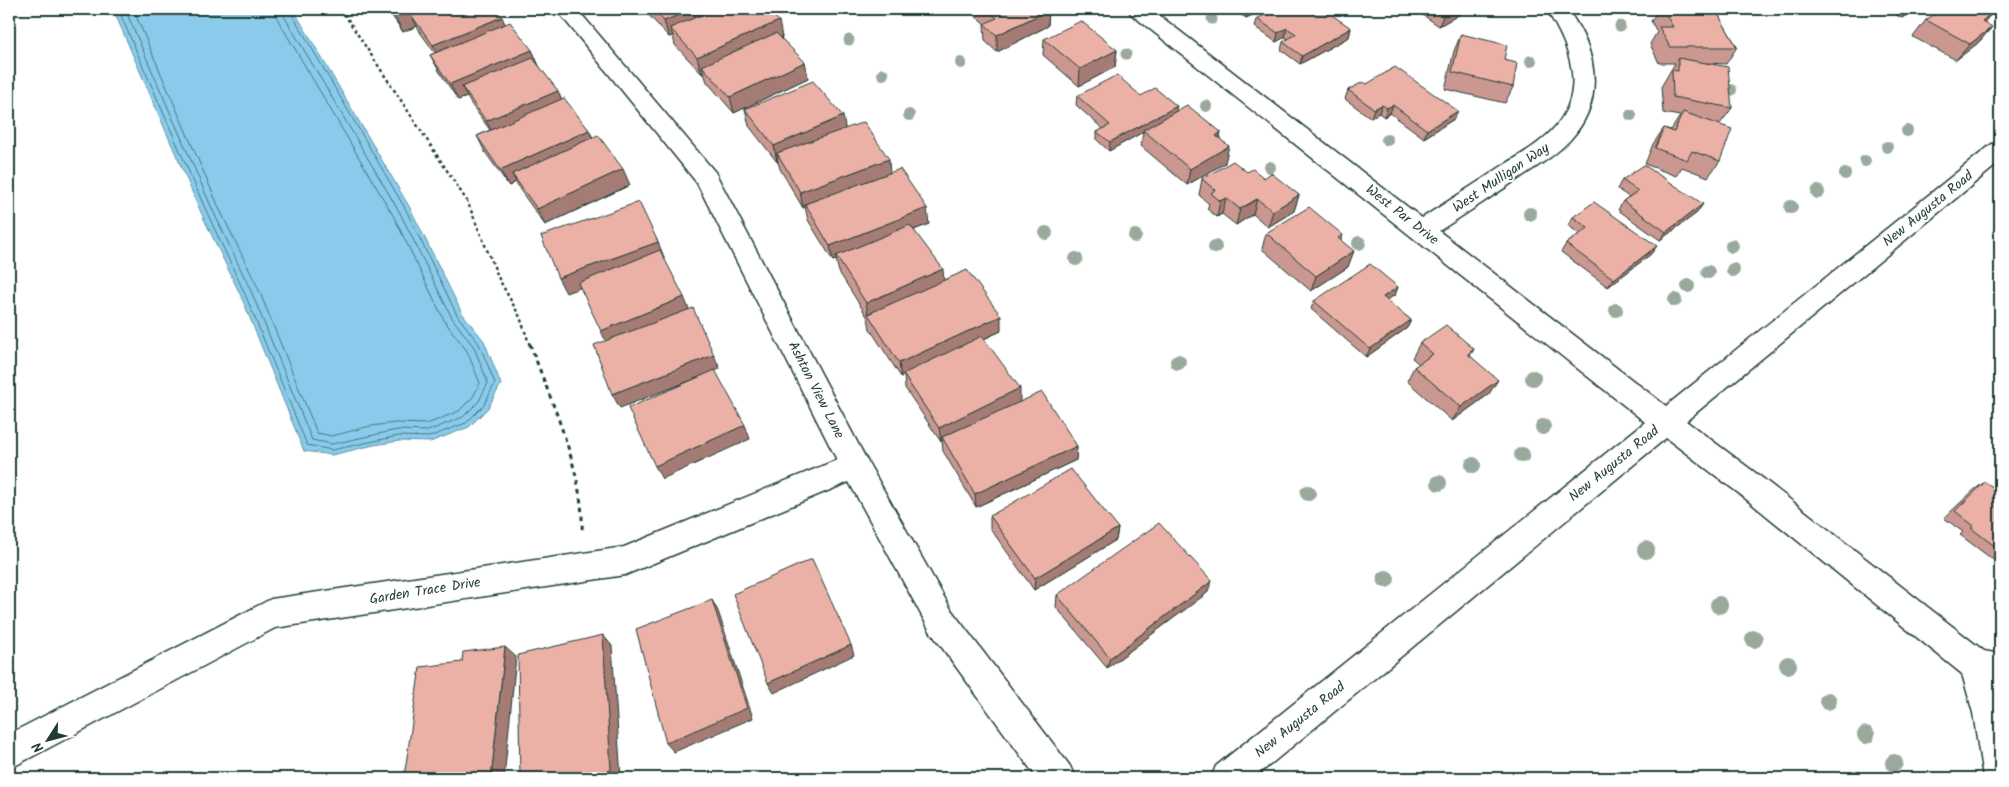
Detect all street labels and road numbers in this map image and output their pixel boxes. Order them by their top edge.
street label: West Mulligan Way [1448,137,1554,219]
street label: New Augusta Road [1878,165,1979,253]
street label: West Par Drive [1361,179,1444,251]
street label: Ashton View Lane [782,337,850,443]
street label: New Augusta Road [1564,420,1665,508]
street label: Garden Trace Drive [368,571,483,611]
street label: New Augusta Road [1250,676,1351,764]

